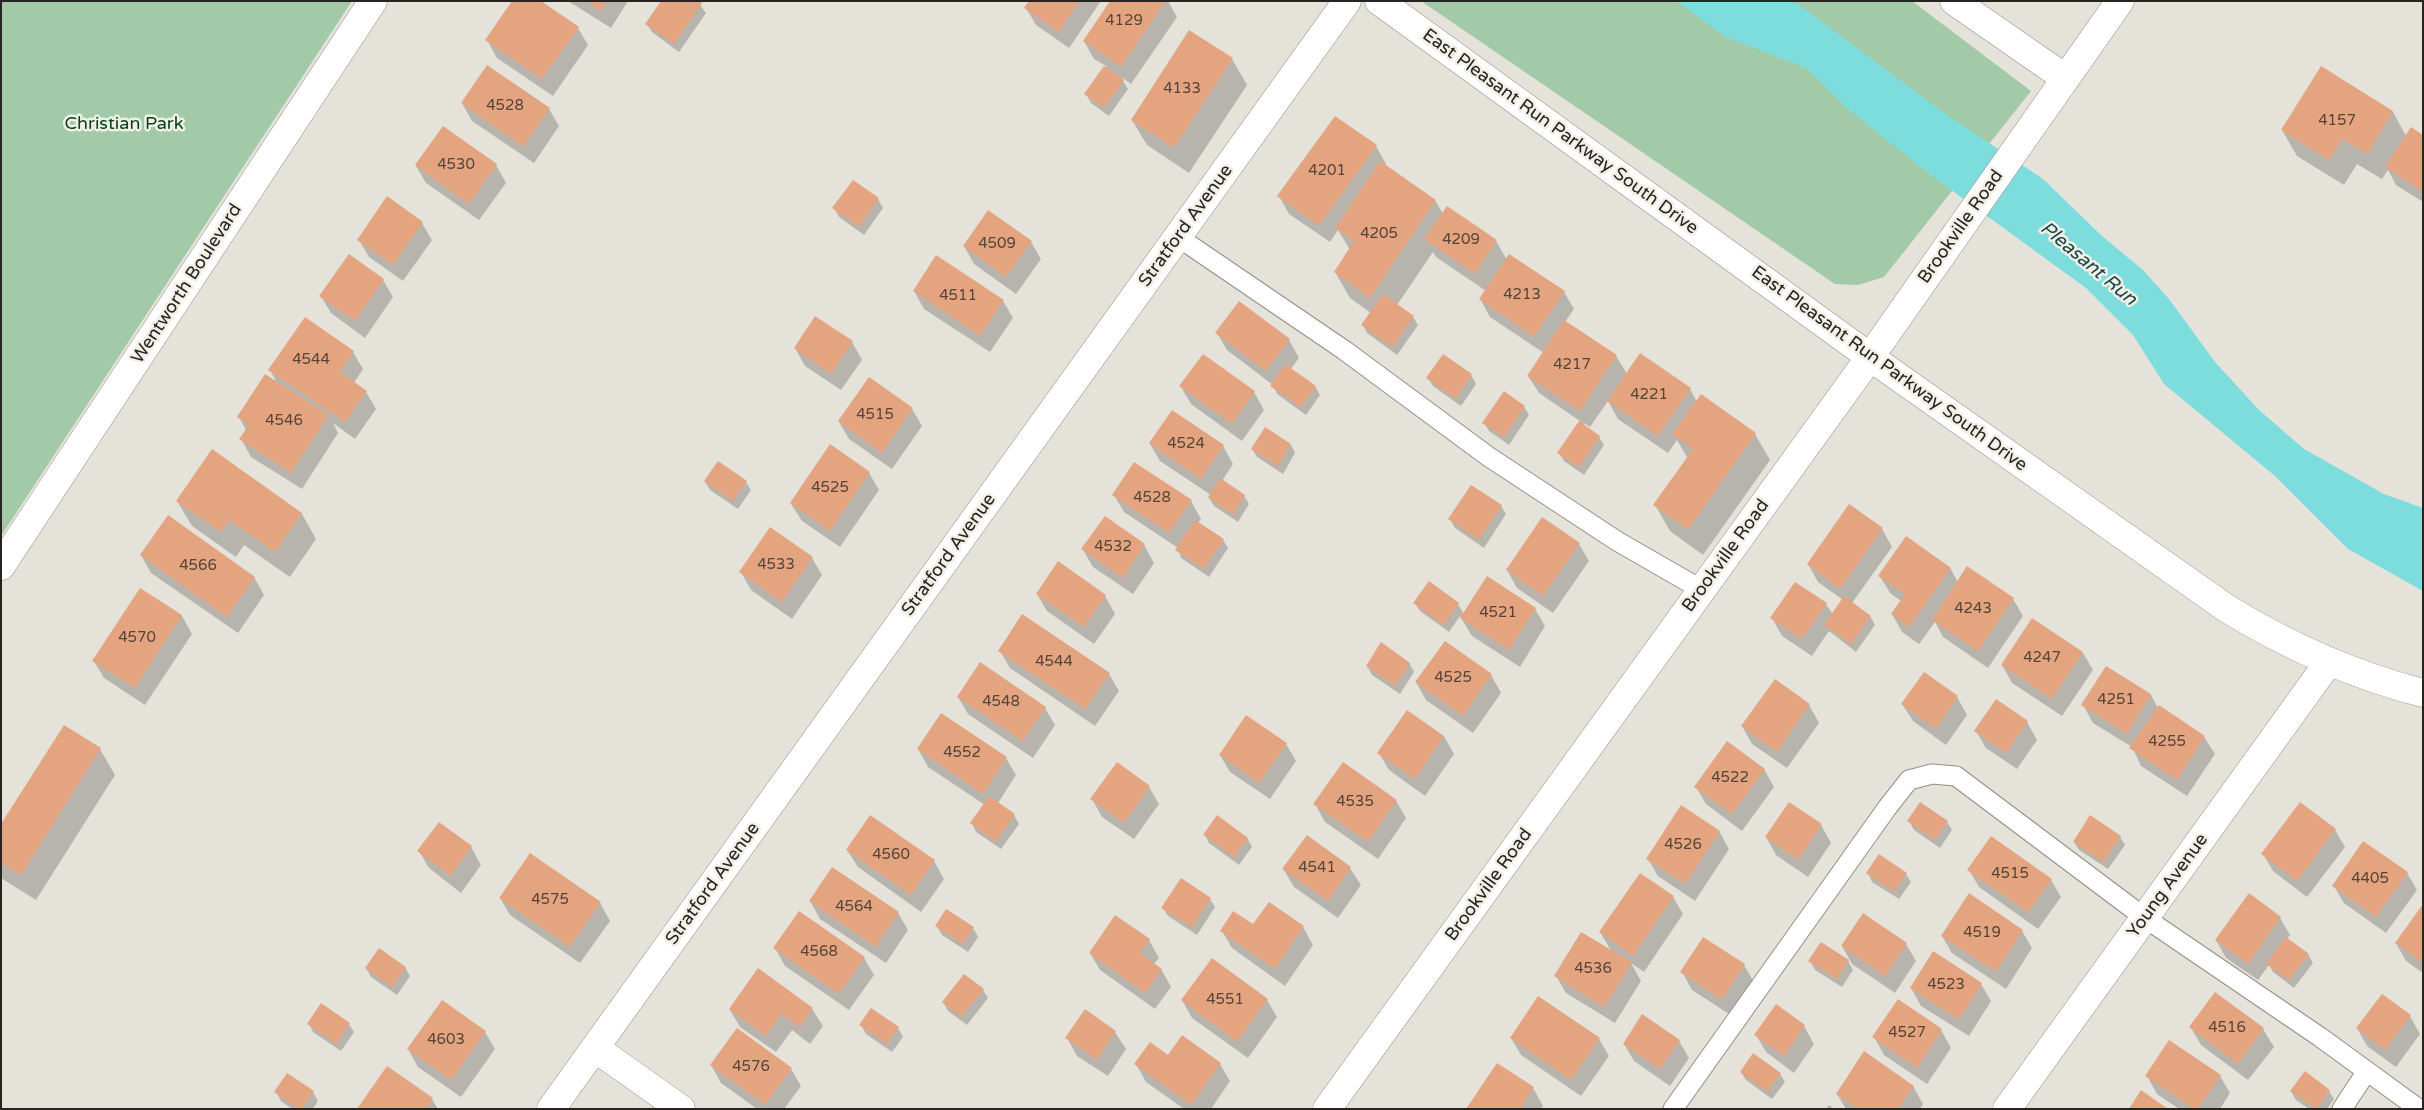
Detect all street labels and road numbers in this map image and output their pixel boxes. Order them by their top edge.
street label: East Pleasant Run Parkway South Drive [1418,25,1702,239]
street label: Stratford Avenue [1134,161,1238,291]
street label: Brookville Road [1914,166,2008,288]
street label: Wentworth Boulevard [127,200,247,368]
street label: East Pleasant Run Parkway South Drive [1747,262,2031,476]
street label: Stratford Avenue [897,490,1001,620]
street label: Brookville Road [1678,496,1774,616]
street label: Stratford Avenue [661,819,765,949]
street label: Brookville Road [1441,825,1537,945]
street label: Young Avenue [2123,830,2213,942]

